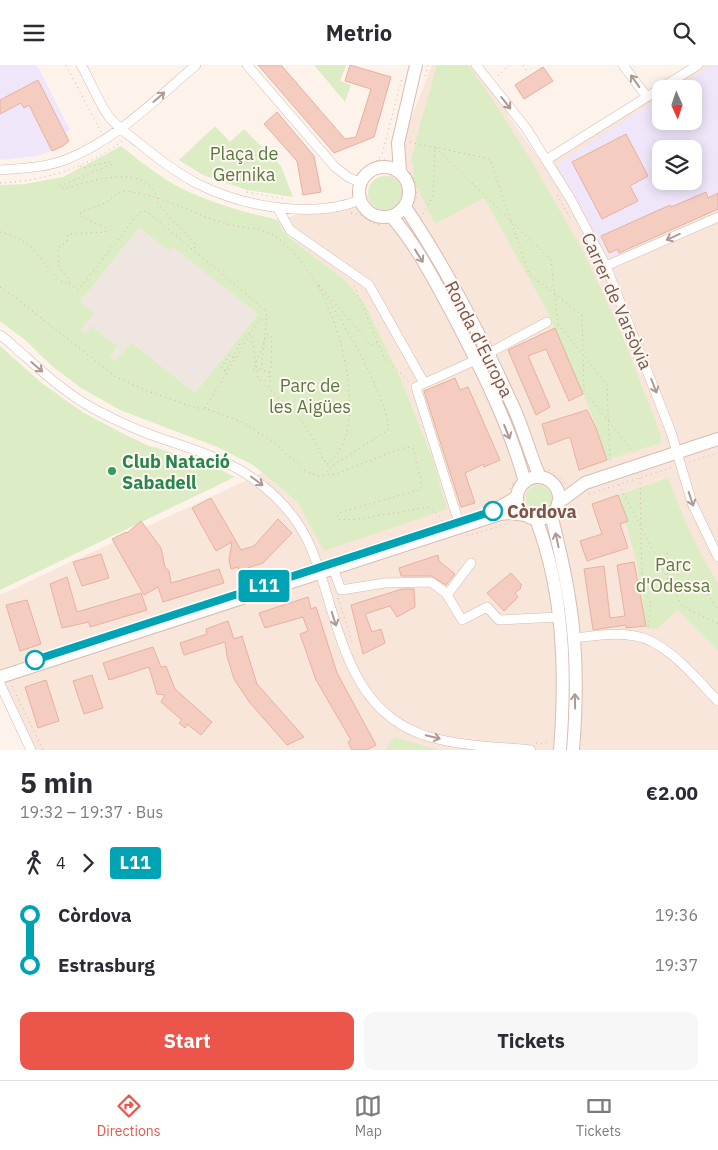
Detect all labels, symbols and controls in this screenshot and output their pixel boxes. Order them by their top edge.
text: Metrio [326,18,392,47]
icon: menu [20,19,48,47]
icon: search [670,19,698,47]
one-way arrow [630,74,640,88]
north arrow [652,80,702,130]
map controls [652,80,702,190]
one-way arrow [152,92,165,103]
one-way arrow [501,96,511,110]
button: layers [652,140,702,190]
park label: Plaça de Gernika [210,142,278,186]
street label: Carrer de Varsòvia [576,229,658,373]
one-way arrow [666,232,681,242]
one-way arrow [414,249,424,263]
street label: Ronda d'Europa [440,277,518,402]
one-way arrow [30,361,43,372]
park label: Parc de les Aigües [269,374,351,418]
one-way arrow [650,378,659,393]
one-way arrow [503,424,513,439]
place label: Club Natació Sabadell [122,450,230,494]
marker: Club Natació Sabadell [106,465,118,477]
one-way arrow [250,476,264,486]
one-way arrow [687,491,696,506]
place label: Còrdova [507,500,577,523]
marker: Còrdova [483,501,503,521]
one-way arrow [552,533,562,549]
park label: Parc d'Odessa [636,553,711,597]
line badge: L11 [235,570,293,602]
text: L11 [248,574,280,597]
one-way arrow [330,611,340,627]
unlabelled marker [25,650,45,670]
one-way arrow [571,694,580,710]
one-way arrow [425,733,441,742]
text: 5 min [20,764,93,801]
text: €2.00 [646,781,698,805]
text: 19:32 – 19:37 · Bus [20,802,163,822]
icon: walk [20,849,48,877]
icon: forward [74,849,102,877]
text: L11 [120,851,151,874]
text: 4 [56,853,66,873]
text: Còrdova [58,903,132,927]
text: 19:36 [655,905,698,925]
text: Estrasburg [58,953,155,977]
text: 19:37 [655,955,698,975]
button: Start [20,1012,354,1070]
button: Tickets [364,1012,698,1070]
tab: Directions [97,1092,161,1140]
tab: Map [354,1092,382,1140]
tab: Tickets [576,1092,621,1140]

